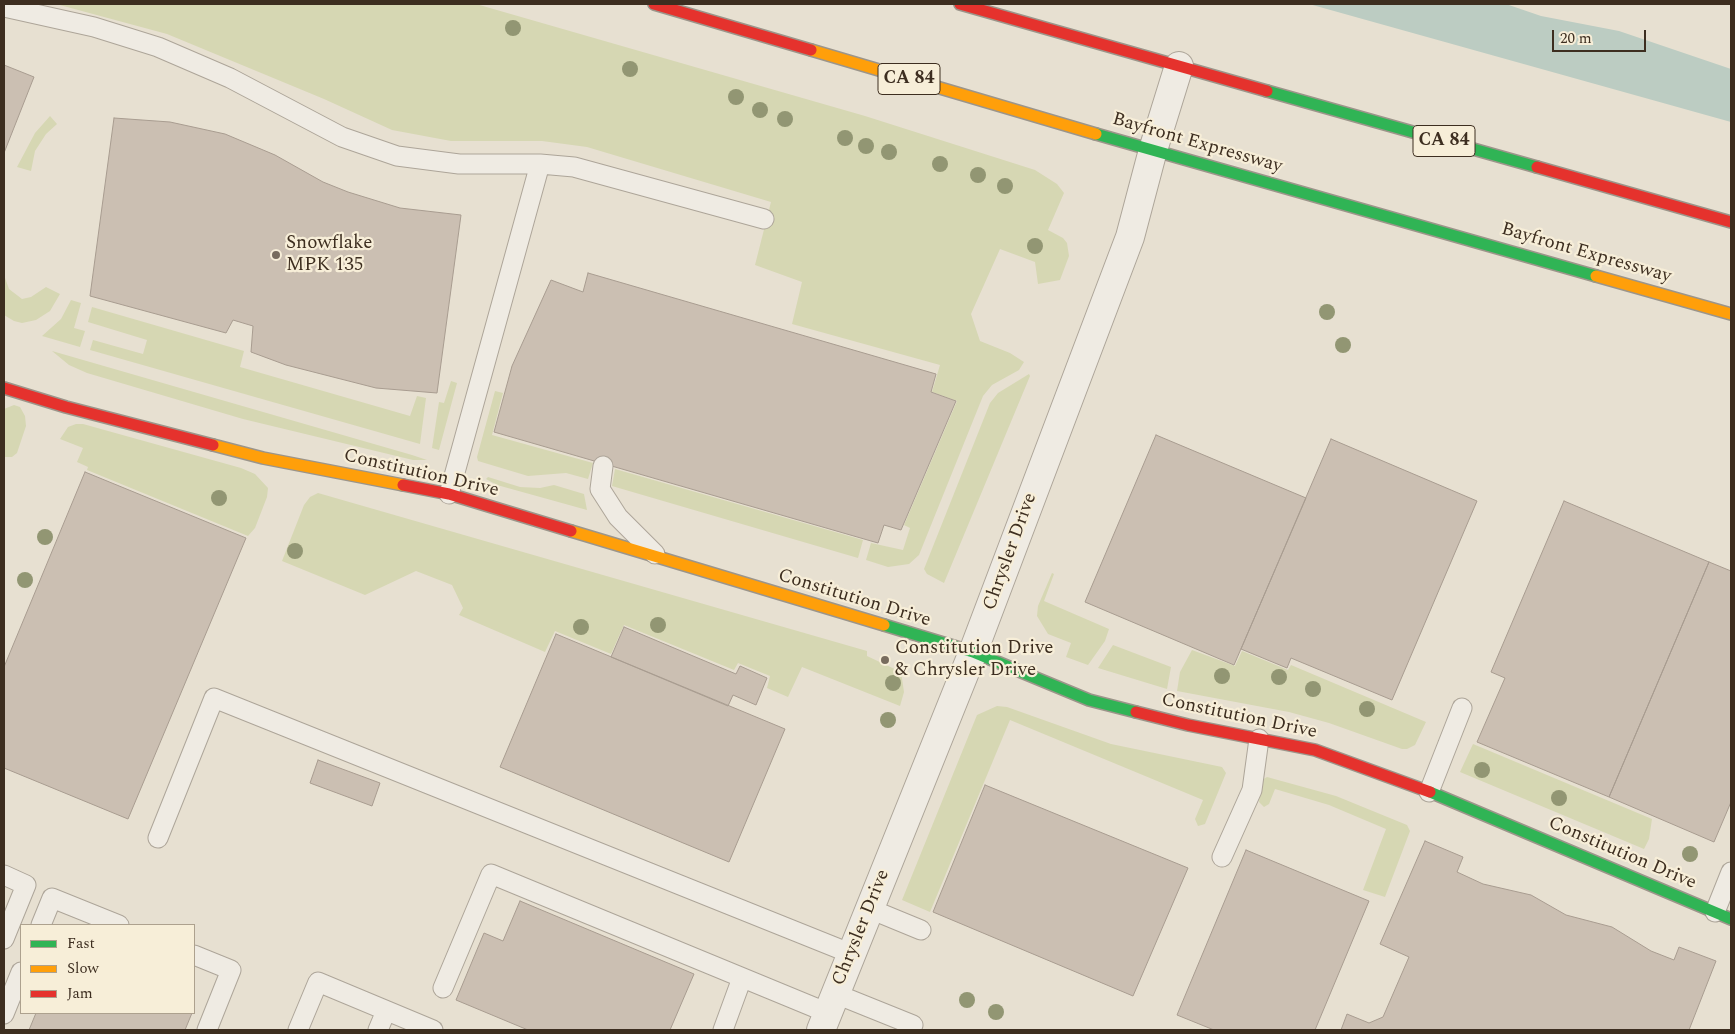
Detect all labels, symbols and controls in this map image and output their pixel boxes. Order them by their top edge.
scale bar [1555,20,1649,52]
text: 20 m [1560,27,1592,50]
road number: CA 84 [878,64,940,95]
street label: Bayfront Expressway [1109,109,1285,179]
road number: CA 84 [1413,125,1475,156]
street label: Bayfront Expressway [1498,219,1674,289]
place label: Snowflake MPK 135 [286,233,372,277]
marker: Snowflake MPK 135 [270,249,282,261]
street label: Constitution Drive [341,445,501,503]
street label: Chrysler Drive [979,490,1043,614]
street label: Constitution Drive [775,565,933,633]
place label: Constitution Drive & Chrysler Drive [895,638,1053,682]
marker: Constitution Drive & Chrysler Drive [879,654,891,666]
street label: Constitution Drive [1159,689,1319,745]
street label: Constitution Drive [1545,813,1699,895]
street label: Chrysler Drive [828,867,896,989]
legend [20,924,195,1014]
text: Fast [67,932,95,955]
text: Slow [67,957,99,980]
text: Jam [67,982,93,1005]

